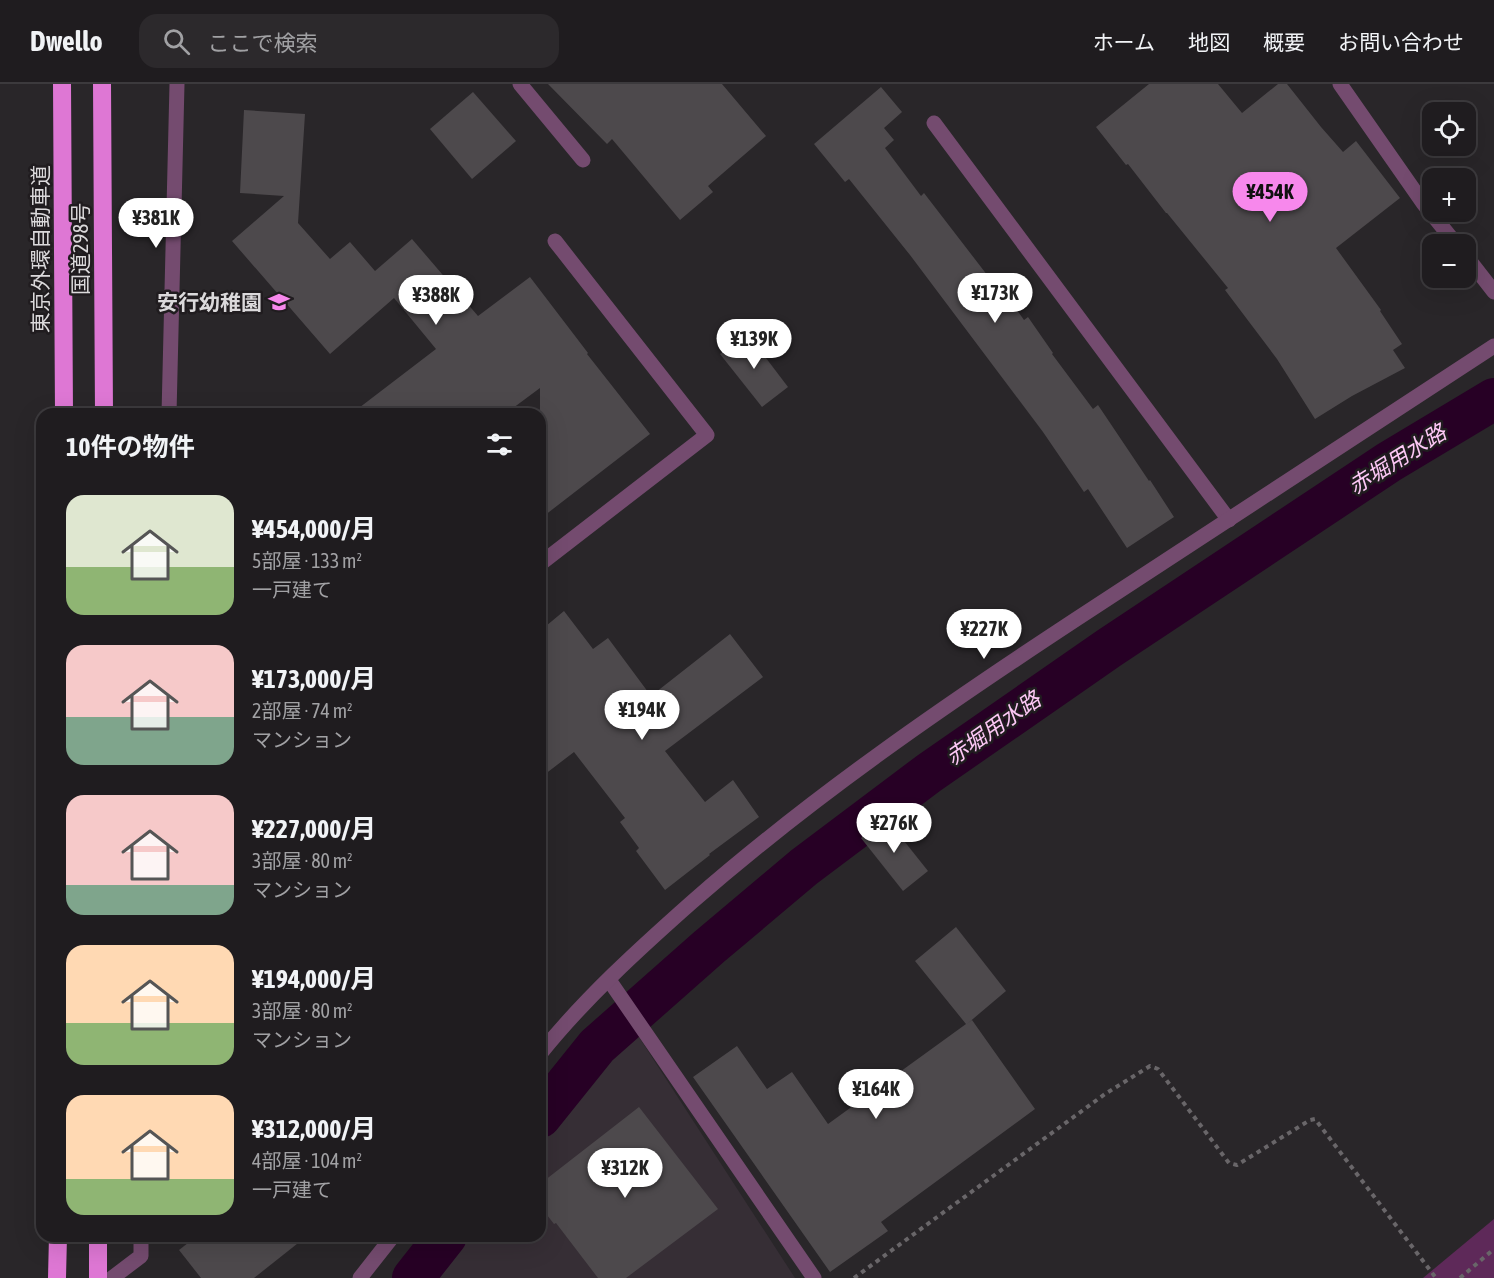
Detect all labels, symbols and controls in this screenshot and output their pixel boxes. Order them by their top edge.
search box [139,14,559,68]
text: Dwello [30,25,103,57]
icon: search [160,25,193,58]
text: ここで検索 [208,30,318,56]
text: ホーム [1093,30,1155,54]
text: 地図 [1188,30,1230,54]
text: 概要 [1263,30,1305,54]
text: お問い合わせ [1338,30,1464,54]
map controls [1422,102,1476,288]
button: locate [1422,102,1476,156]
street label: 東京外環自動車道 [28,165,52,333]
button: + [1422,168,1476,222]
pin: ¥454K [1228,172,1312,223]
text: ¥454K [1247,180,1293,203]
pin: ¥381K [114,198,198,249]
street label: 国道298号 [68,203,92,295]
text: ¥381K [133,206,179,229]
button: − [1422,234,1476,288]
pin: ¥173K [953,273,1037,324]
pin: ¥388K [394,275,478,326]
text: ¥173K [972,281,1018,304]
text: ¥388K [413,283,459,306]
place label: 安行幼稚園 [157,290,262,314]
school or university icon: 安行幼稚園 [267,290,291,314]
pin: ¥139K [712,319,796,370]
text: ¥139K [731,327,777,350]
water label: 赤堀用水路 [1343,418,1452,499]
icon: filters [483,428,516,461]
text: 10件の物件 [66,432,194,462]
text: ¥454,000/月 [252,514,376,544]
icon: home [114,519,186,591]
text: 5部屋 · 133 m² [252,549,362,572]
text: 一戸建て [252,578,332,601]
pin: ¥227K [942,609,1026,660]
text: ¥227K [961,617,1007,640]
text: ¥173,000/月 [252,664,376,694]
icon: home [114,669,186,741]
water label: 赤堀用水路 [940,685,1047,770]
pin: ¥194K [600,690,684,741]
text: ¥194K [619,698,665,721]
text: 2部屋 · 74 m² [252,699,353,722]
text: マンション [252,728,352,751]
pin: ¥276K [852,803,936,854]
text: ¥276K [871,811,917,834]
text: ¥227,000/月 [252,814,376,844]
icon: home [114,819,186,891]
text: 3部屋 · 80 m² [252,849,353,872]
text: マンション [252,878,352,901]
text: ¥194,000/月 [252,964,376,994]
icon: home [114,969,186,1041]
text: 3部屋 · 80 m² [252,999,353,1022]
text: マンション [252,1028,352,1051]
pin: ¥164K [834,1069,918,1120]
text: ¥164K [853,1077,899,1100]
text: ¥312,000/月 [252,1114,376,1144]
icon: home [114,1119,186,1191]
pin: ¥312K [583,1148,667,1199]
text: 4部屋 · 104 m² [252,1149,362,1172]
text: ¥312K [602,1156,648,1179]
text: 一戸建て [252,1178,332,1201]

